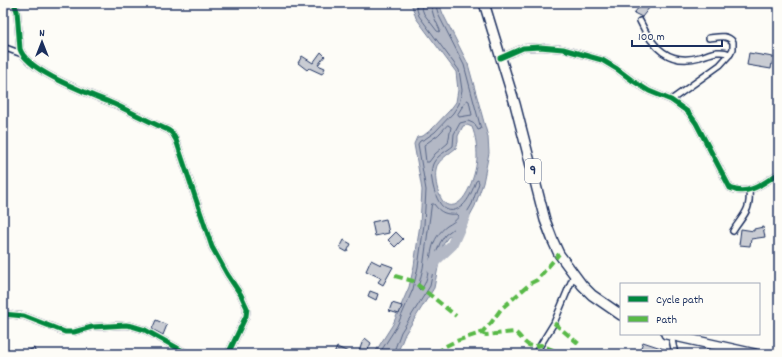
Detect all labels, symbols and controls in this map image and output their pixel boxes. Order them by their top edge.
north arrow [22,22,62,62]
scale bar [632,22,722,48]
text: N [39,26,45,42]
text: 100 m [638,29,665,46]
road number: 9 [525,159,541,183]
legend [620,283,760,335]
text: Cycle path [656,292,704,309]
text: Path [656,312,677,329]

